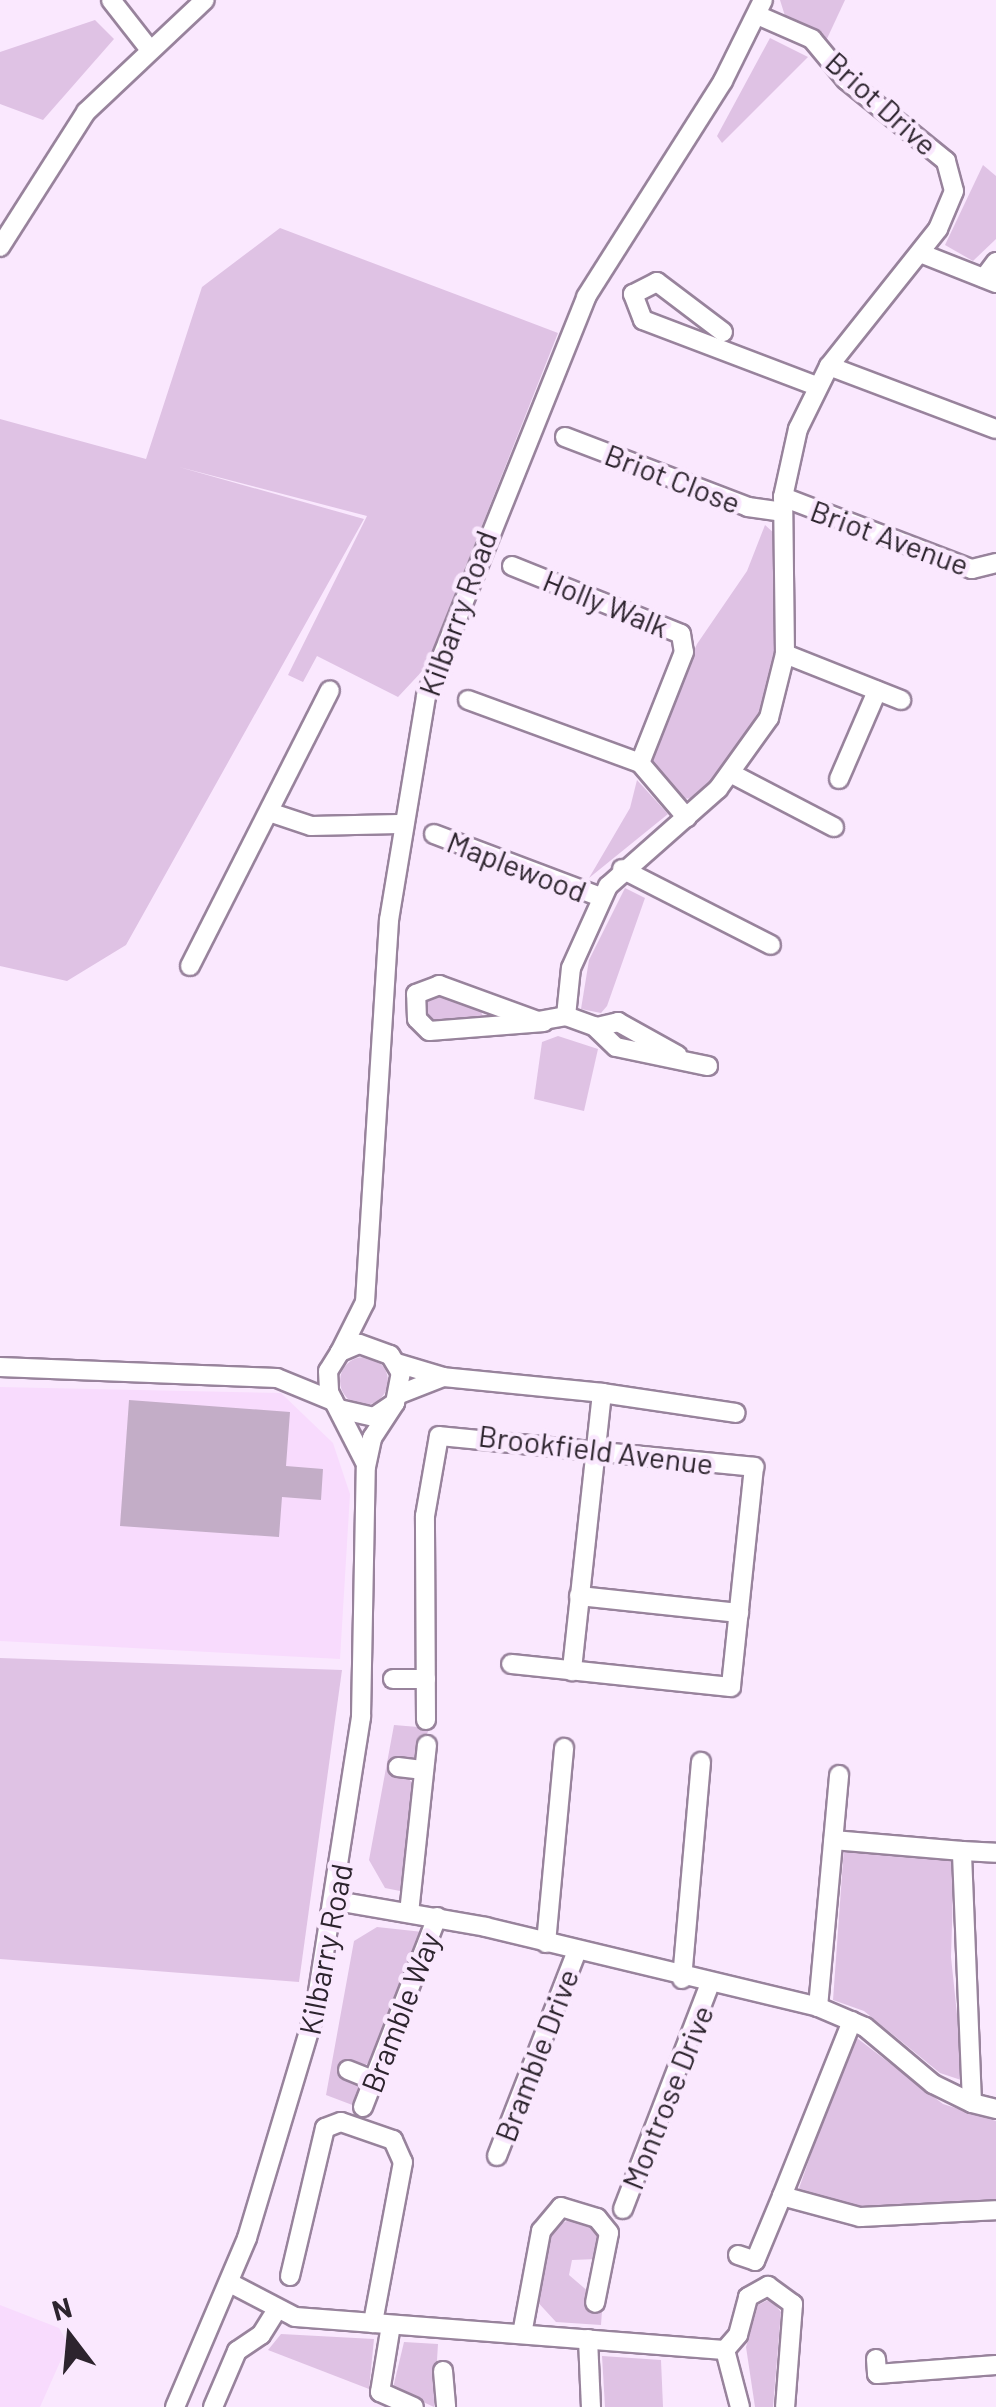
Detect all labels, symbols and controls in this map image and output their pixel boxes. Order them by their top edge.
street label: Briot Drive [819,44,945,162]
street label: Briot Close [600,436,746,520]
street label: Briot Avenue [806,492,974,582]
street label: Kilbarry Road [410,525,504,701]
street label: Holly Walk [538,562,674,644]
street label: Maplewood [442,823,592,909]
street label: Brookfield Avenue [477,1417,715,1481]
street label: Kilbarry Road [291,1860,359,2038]
street label: Bramble Way [353,1927,447,2097]
street label: Bramble Drive [487,1964,585,2146]
street label: Montrose Drive [614,2000,720,2194]
north arrow [20,2287,120,2387]
text: N [48,2289,75,2327]

